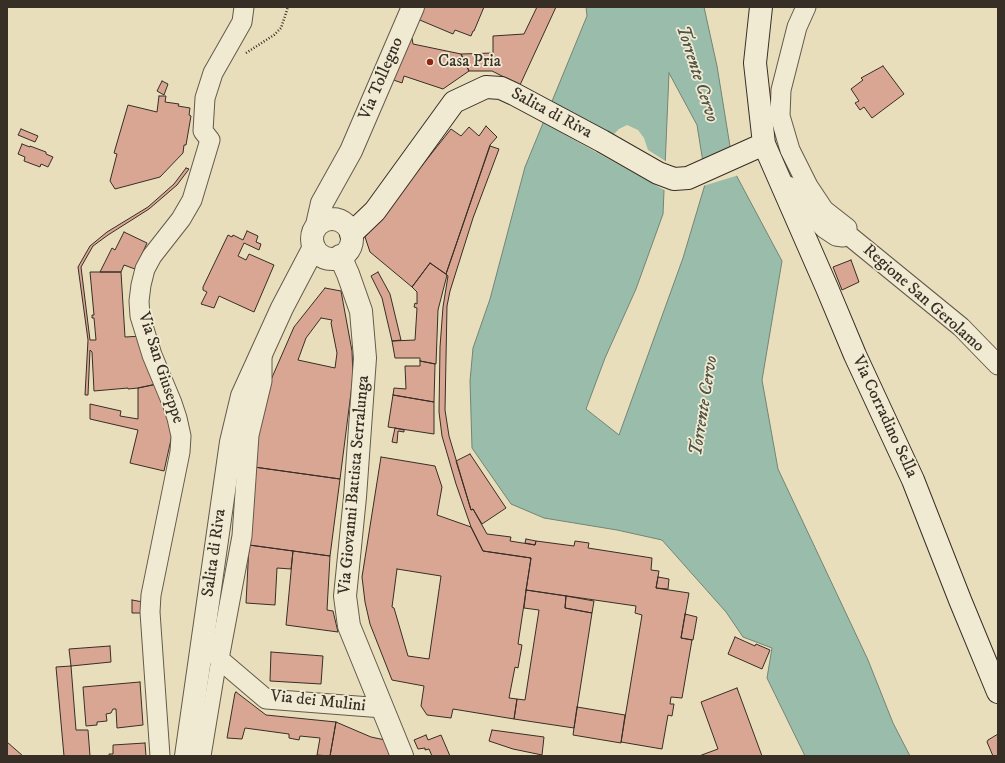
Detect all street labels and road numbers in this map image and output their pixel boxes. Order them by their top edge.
street label: Via Tollegno [355,35,409,123]
street label: Salita di Riva [507,84,595,144]
street label: Regione San Gerolamo [858,241,988,357]
street label: Via San Giuseppe [132,310,188,426]
street label: Via Corradino Sella [847,353,921,481]
street label: Via Giovanni Battista Serralunga [335,375,375,595]
street label: Salita di Riva [199,508,231,598]
street label: Via dei Mulini [269,687,367,717]

